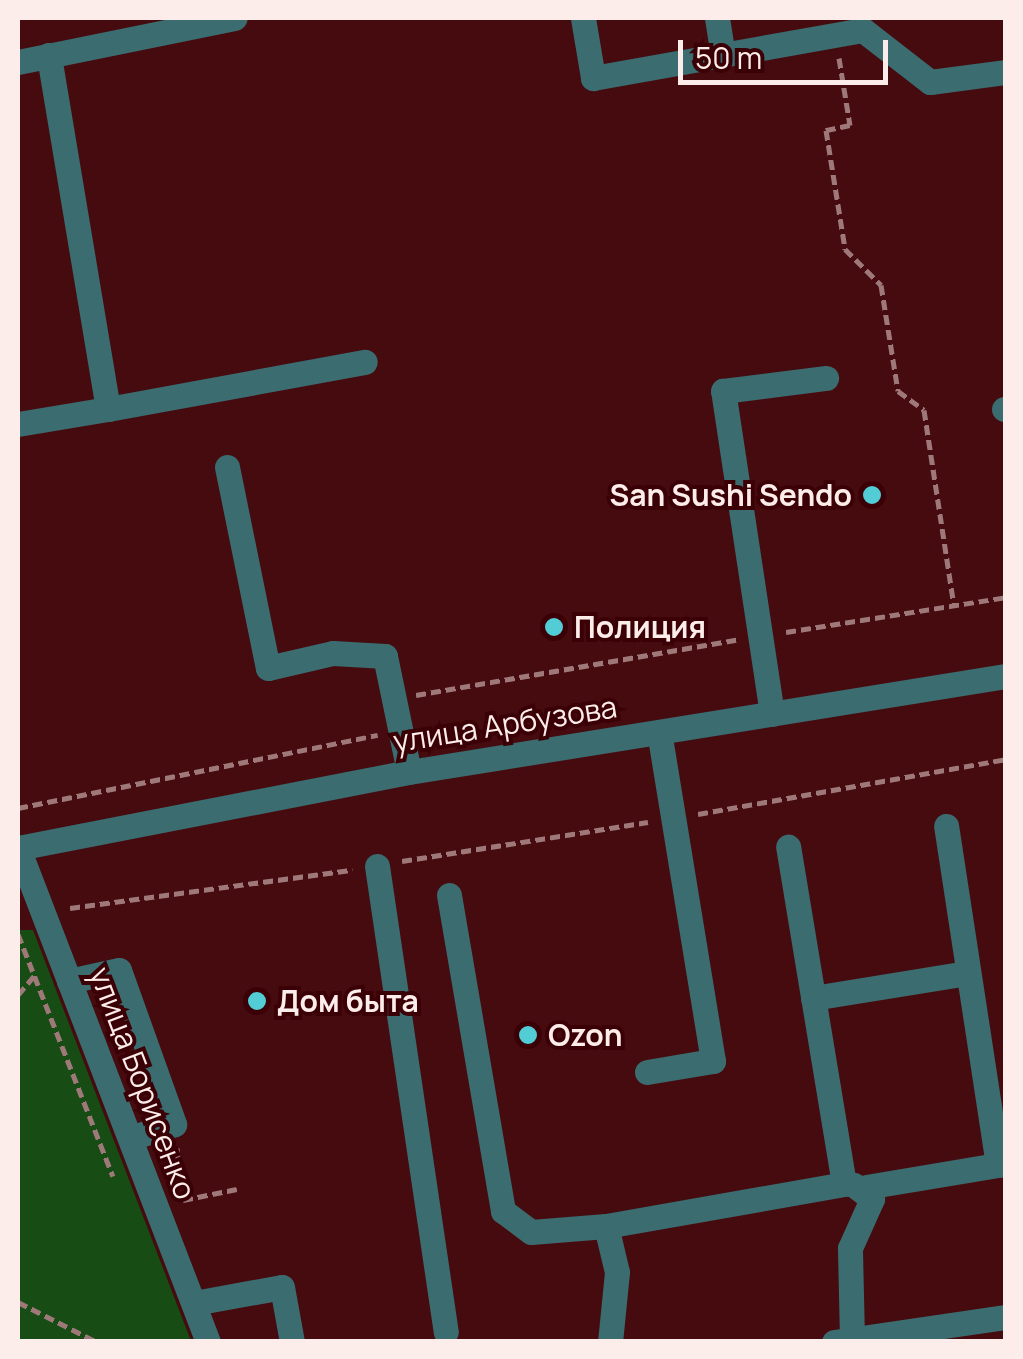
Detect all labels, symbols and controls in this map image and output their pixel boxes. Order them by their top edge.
scale bar [683,20,893,82]
text: 50 m [695,37,762,78]
place label: San Sushi Sendo [609,477,852,513]
marker: San Sushi Sendo [861,484,883,506]
place label: Полиция [574,609,706,645]
marker: Полиция [543,616,565,638]
street label: улица Арбузова [391,689,619,759]
street label: улица Борисенко [82,962,204,1204]
place label: Дом быта [277,983,419,1019]
marker: Дом быта [246,990,268,1012]
place label: Ozon [548,1017,623,1053]
marker: Ozon [517,1024,539,1046]

